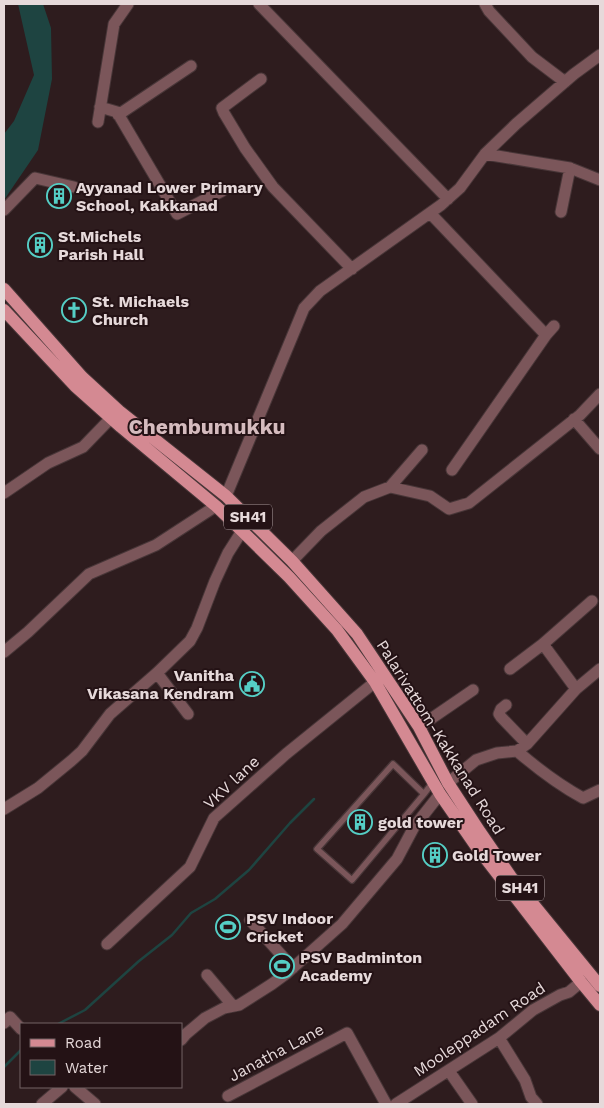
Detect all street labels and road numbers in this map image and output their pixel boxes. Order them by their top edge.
road number: SH41 [224,504,272,530]
street label: Palarivattom-Kakkanad Road [373,637,508,838]
street label: VKV lane [200,752,263,813]
road number: SH41 [496,876,544,900]
street label: Mooleppadam Road [410,978,549,1081]
street label: Janatha Lane [225,1019,327,1085]

